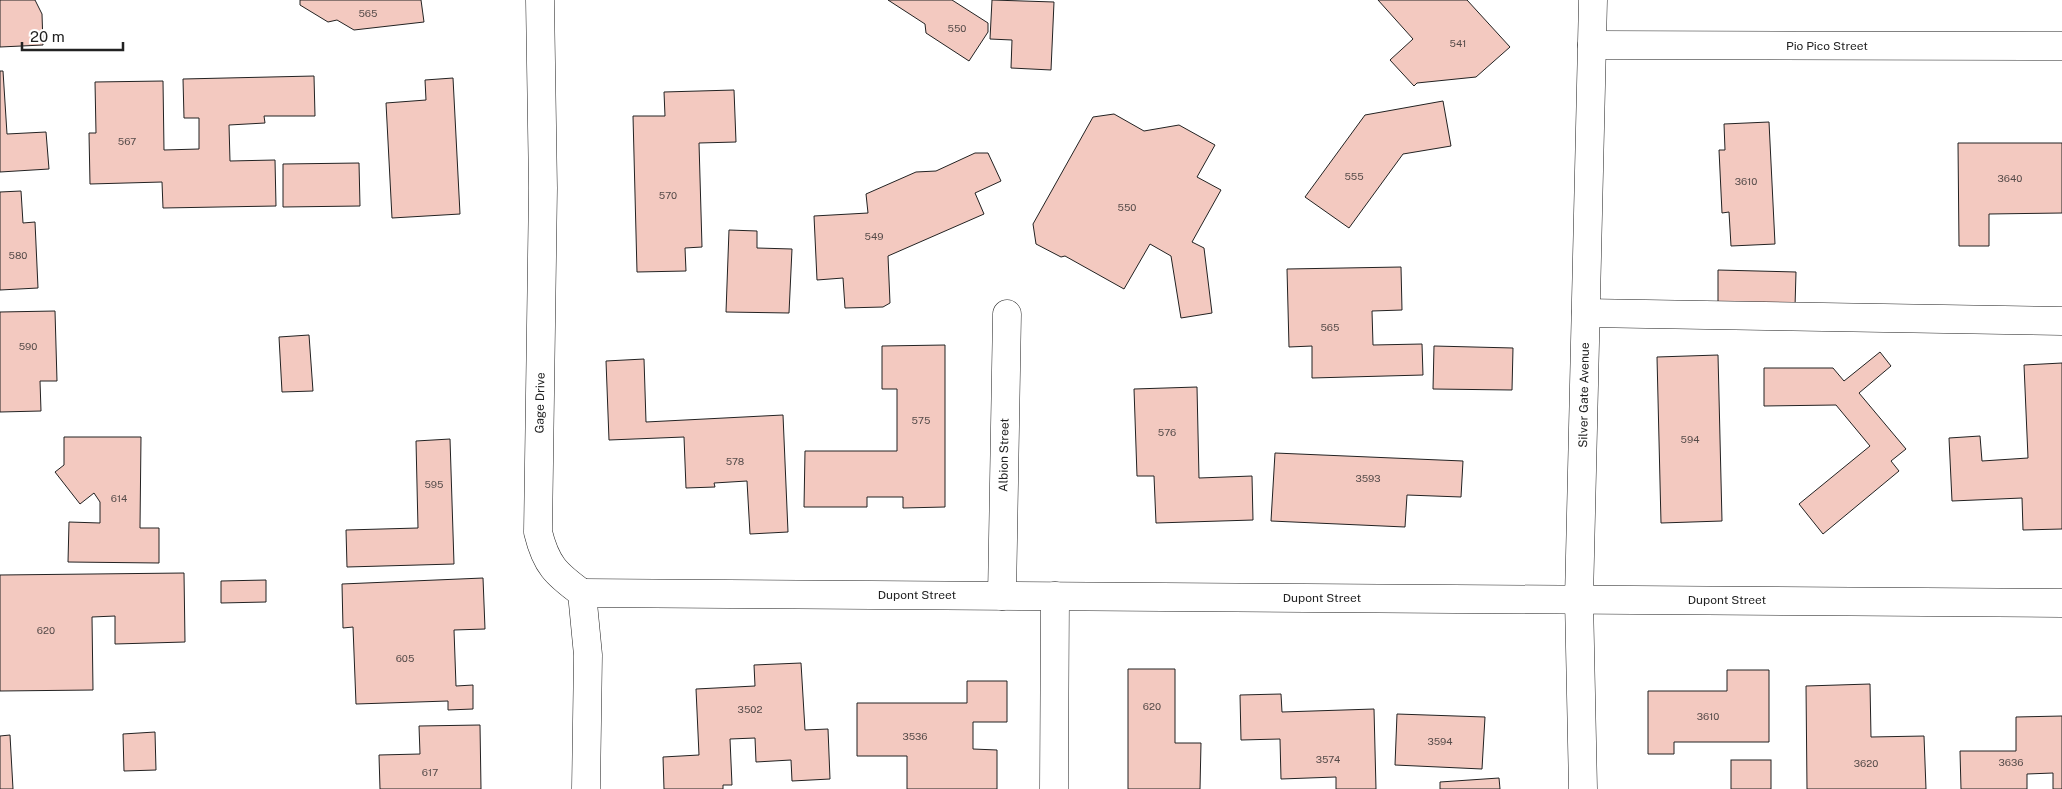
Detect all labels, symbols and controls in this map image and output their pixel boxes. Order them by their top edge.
house number: 565 [358,7,378,19]
scale bar [22,20,124,52]
house number: 550 [948,22,966,34]
text: 20 m [30,28,65,45]
house number: 541 [1450,37,1466,49]
street label: Pio Pico Street [1786,39,1868,53]
house number: 567 [118,135,136,147]
house number: 555 [1344,170,1364,182]
house number: 3640 [1998,172,2022,184]
house number: 3610 [1735,175,1757,187]
house number: 570 [659,189,677,201]
house number: 550 [1118,201,1136,213]
house number: 549 [865,230,883,242]
house number: 580 [9,249,27,261]
house number: 565 [1320,321,1340,333]
house number: 590 [19,340,37,352]
street label: Silver Gate Avenue [1576,342,1592,448]
street label: Gage Drive [532,372,548,434]
house number: 575 [912,414,930,426]
street label: Albion Street [996,418,1012,492]
house number: 576 [1158,426,1176,438]
house number: 594 [1681,433,1699,445]
house number: 578 [726,455,744,467]
house number: 3593 [1355,472,1381,484]
house number: 595 [424,478,444,490]
house number: 614 [111,492,127,504]
street label: Dupont Street [878,588,957,602]
street label: Dupont Street [1283,591,1362,605]
street label: Dupont Street [1688,593,1767,607]
house number: 620 [37,624,55,636]
house number: 605 [396,652,414,664]
house number: 620 [1143,700,1161,712]
house number: 3502 [738,703,762,715]
house number: 3610 [1697,710,1719,722]
house number: 3536 [902,730,928,742]
house number: 3594 [1427,735,1453,747]
house number: 3574 [1316,753,1340,765]
house number: 3636 [1999,756,2023,768]
house number: 3620 [1854,757,1878,769]
house number: 617 [422,766,438,778]

